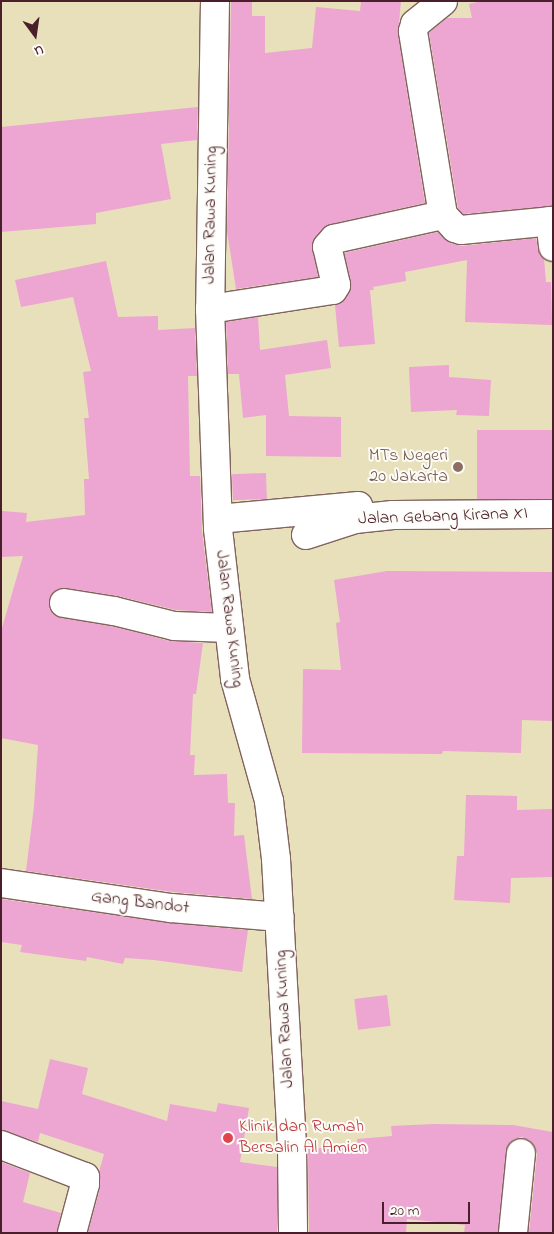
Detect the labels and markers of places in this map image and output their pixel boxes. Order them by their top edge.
place label: MTs Negeri 20 Jakarta [369,446,448,488]
marker: MTs Negeri 20 Jakarta [452,461,464,473]
place label: Klinik dan Rumah Bersalin Al Amien [239,1117,367,1160]
marker: Klinik dan Rumah Bersalin Al Amien [221,1131,235,1145]

